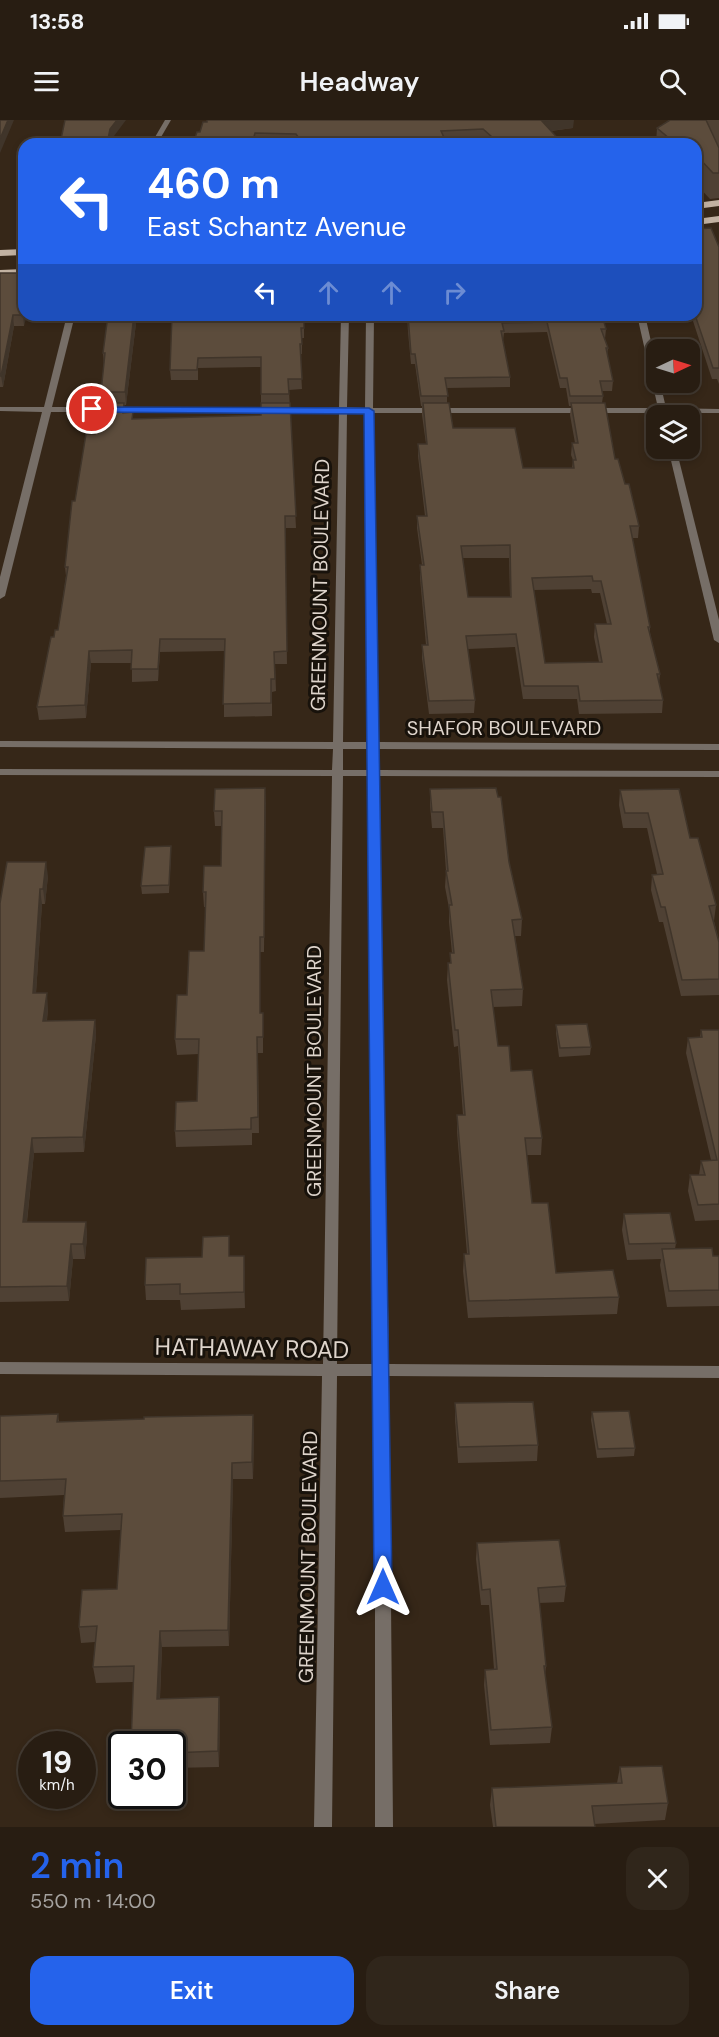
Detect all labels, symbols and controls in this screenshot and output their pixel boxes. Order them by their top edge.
text: 13:58 [30,7,84,36]
text: Headway [300,64,419,99]
icon: menu [30,65,63,98]
icon: search [656,65,689,98]
text: 460 m [147,156,280,211]
icon: left [48,162,126,240]
text: East Schantz Avenue [147,209,406,244]
icon: left [249,276,282,309]
icon: ahead [312,276,345,309]
icon: ahead [375,276,408,309]
icon: right [438,276,471,309]
north arrow [646,339,700,393]
map controls [646,339,700,459]
pin [66,383,117,434]
icon: arrive [75,392,108,425]
button: layers [646,405,700,459]
street label: GREENMOUNT BOULEVARD [305,459,335,711]
street label: SHAFOR BOULEVARD [407,715,601,741]
street label: GREENMOUNT BOULEVARD [301,945,327,1197]
street label: HATHAWAY ROAD [154,1331,350,1365]
street label: GREENMOUNT BOULEVARD [293,1431,323,1683]
position arrow [351,1555,415,1619]
speed limit sign: 30 [108,1731,186,1809]
text: 19 [42,1743,72,1782]
text: km/h [39,1775,75,1795]
text: 2 min [30,1842,124,1889]
button: close [626,1847,689,1910]
text: 550 m · 14:00 [30,1888,156,1914]
button: Exit [30,1956,354,2025]
button: Share [366,1956,689,2025]

